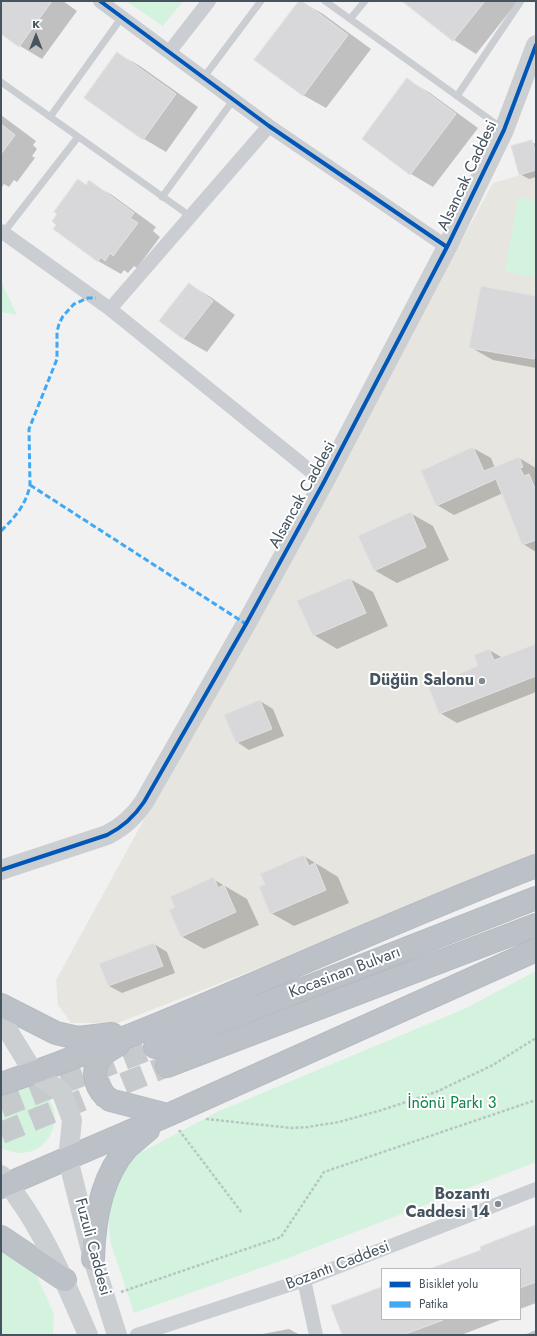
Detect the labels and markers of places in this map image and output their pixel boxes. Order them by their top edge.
place label: Düğün Salonu [369,671,474,691]
marker: Düğün Salonu [477,676,487,686]
place label: Bozantı Caddesi 14 [405,1185,490,1223]
marker: Bozantı Caddesi 14 [493,1199,503,1209]

